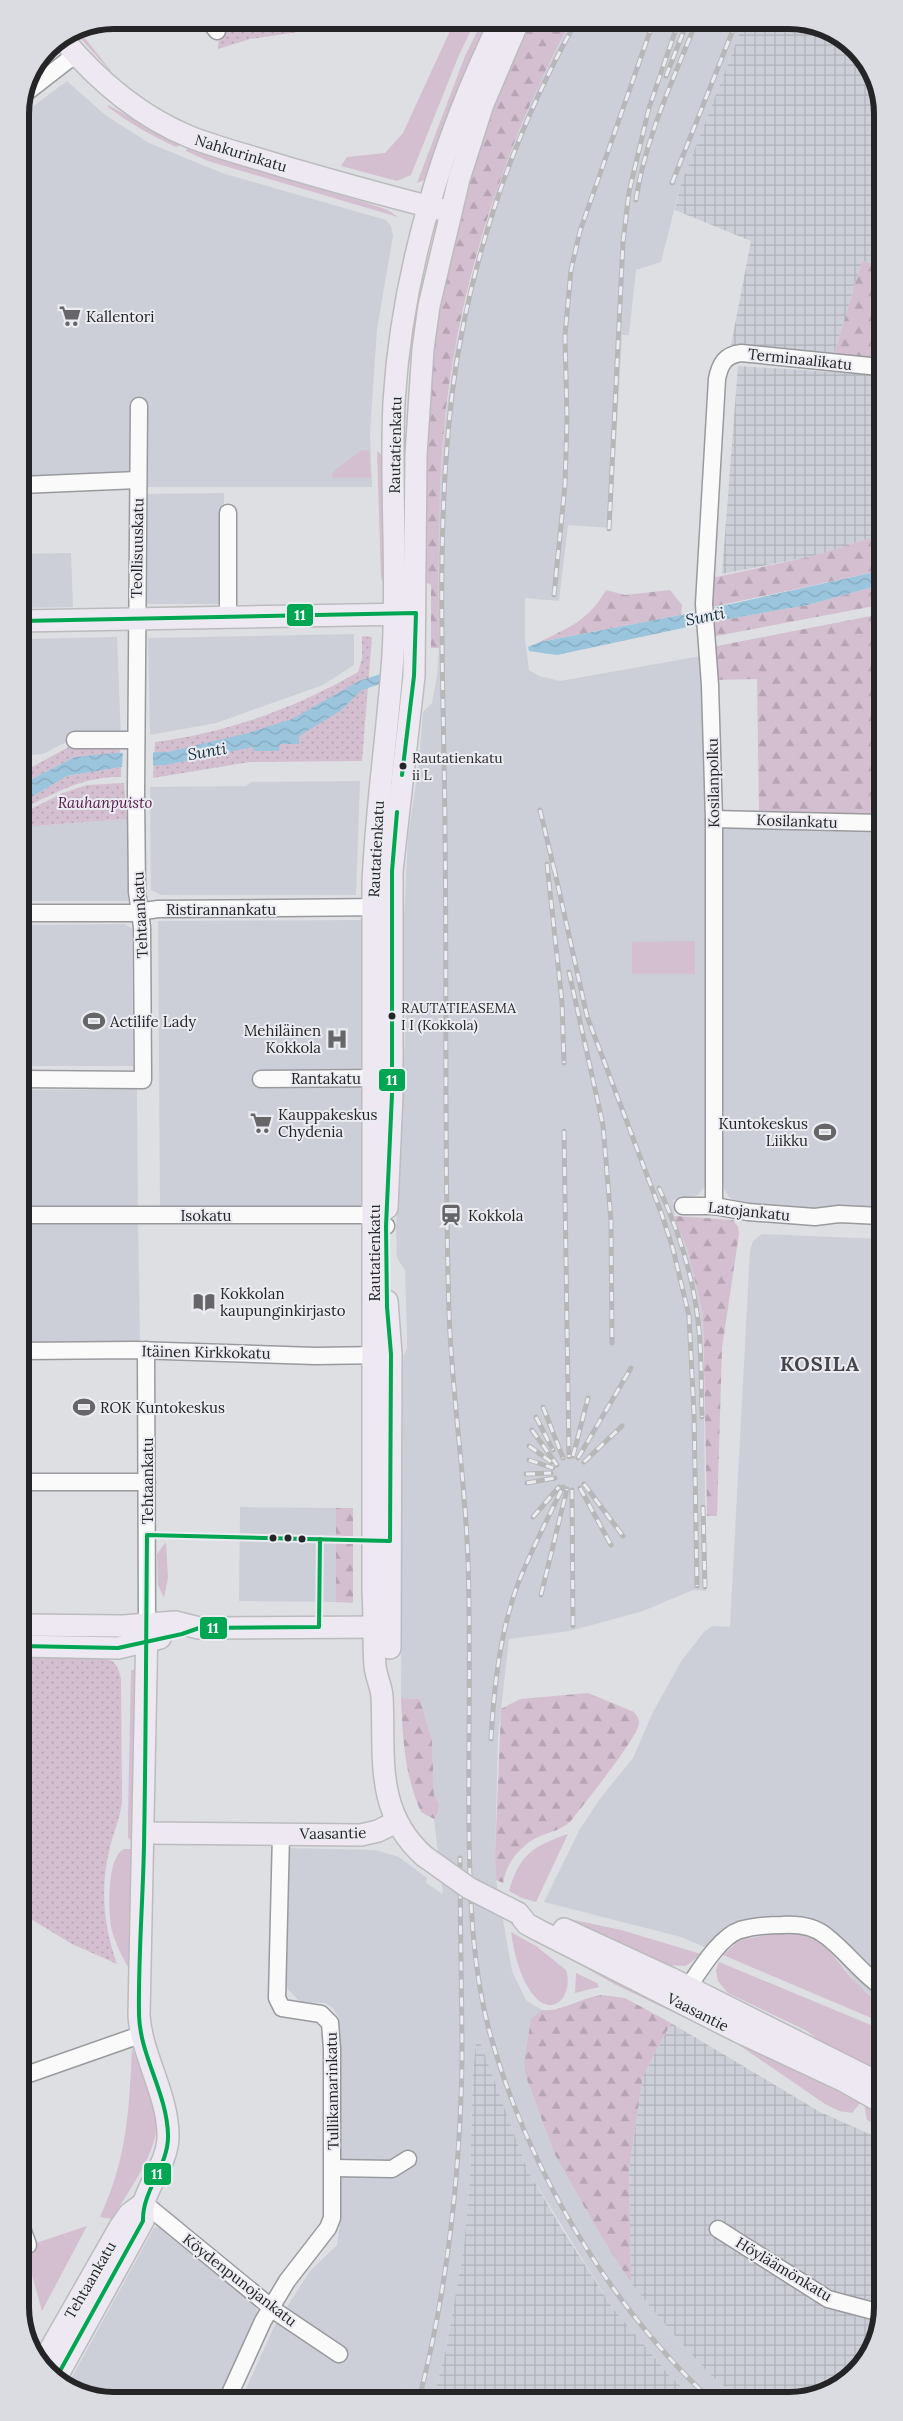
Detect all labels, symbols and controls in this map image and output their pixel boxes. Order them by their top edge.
street label: Nahkurinkatu [193,130,289,176]
supermarket icon: Kallentori [57,303,83,329]
place label: Kallentori [86,307,155,326]
street label: Terminaalikatu [747,344,853,374]
street label: Rautatienkatu [385,396,405,494]
street label: Teollisuuskatu [127,498,147,598]
water label: Sunti [684,602,726,630]
line badge: 11 [286,603,314,627]
text: 11 [294,606,306,624]
water label: Sunti [186,738,228,764]
street label: Kosilanpolku [703,738,723,828]
place label: Rautatienkatu ii L [412,749,503,784]
marker: Rautatienkatu ii L [398,761,408,771]
park label: Rauhanpuisto [58,793,152,812]
street label: Rautatienkatu [364,800,388,898]
street label: Kosilankatu [756,810,838,832]
street label: Tehtaankatu [128,871,152,959]
street label: Ristirannankatu [166,900,276,919]
place label: RAUTATIEASEMA I I (Kokkola) [401,999,516,1034]
sports icon: Actilife Lady [81,1008,107,1034]
marker: RAUTATIEASEMA I I (Kokkola) [387,1011,397,1021]
place label: Actilife Lady [109,1012,196,1031]
place label: Mehiläinen Kokkola [244,1021,321,1057]
hospital icon: Mehiläinen Kokkola [324,1026,350,1052]
line badge: 11 [378,1068,406,1092]
street label: Rantakatu [291,1069,361,1088]
text: 11 [386,1071,398,1089]
place label: Kauppakeskus Chydenia [278,1105,378,1141]
supermarket icon: Kauppakeskus Chydenia [248,1110,274,1136]
place label: Kuntokeskus Liikku [718,1114,808,1150]
sports icon: Kuntokeskus Liikku [812,1119,838,1145]
street label: Latojankatu [707,1197,791,1225]
station icon: Kokkola [438,1202,464,1228]
street label: Rautatienkatu [365,1204,384,1302]
street label: Isokatu [180,1206,232,1225]
place label: Kokkola [468,1206,524,1225]
place label: Kokkolan kaupunginkirjasto [220,1284,346,1320]
library icon: Kokkolan kaupunginkirjasto [191,1289,217,1315]
street label: Itäinen Kirkkokatu [141,1341,271,1363]
district label: KOSILA [780,1351,860,1376]
sports icon: ROK Kuntokeskus [71,1394,97,1420]
place label: ROK Kuntokeskus [100,1398,225,1417]
street label: Tehtaankatu [138,1438,157,1524]
unlabelled marker [268,1533,278,1543]
unlabelled marker [283,1533,293,1543]
unlabelled marker [297,1534,307,1544]
line badge: 11 [199,1616,228,1640]
text: 11 [207,1619,219,1637]
street label: Vaasantie [298,1823,367,1843]
street label: Vaasantie [663,1988,732,2036]
street label: Tullikamarinkatu [321,2032,343,2150]
line badge: 11 [143,2162,172,2186]
text: 11 [151,2165,163,2183]
street label: Köydenpunojankatu [179,2230,301,2331]
street label: Höyläämönkatu [732,2233,836,2305]
street label: Tehtaankatu [60,2238,120,2322]

